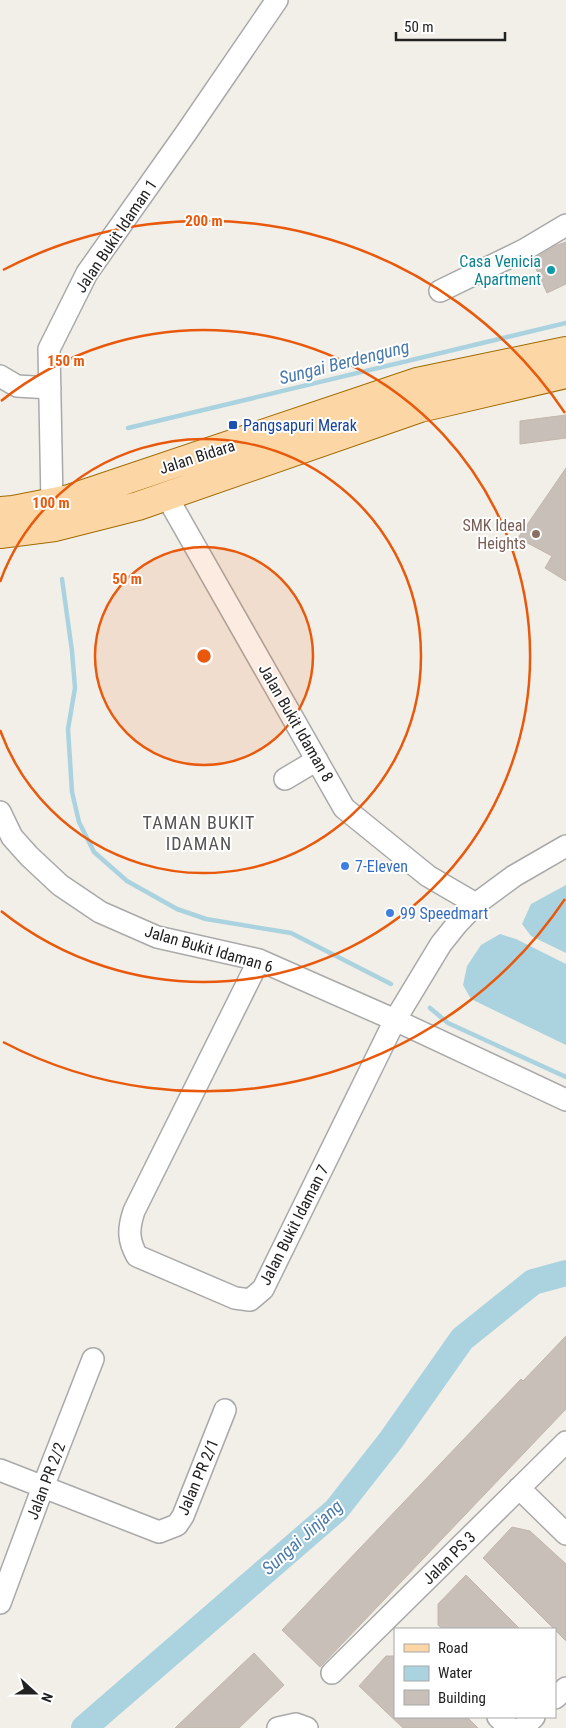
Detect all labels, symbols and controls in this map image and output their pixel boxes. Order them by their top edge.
scale bar [396,10,505,42]
text: 50 m [404,18,434,36]
street label: Jalan Bukit Idaman 1 [71,176,161,296]
text: 200 m [185,212,223,230]
place label: Casa Venicia Apartment [459,252,541,289]
marker: Casa Venicia Apartment [545,264,557,276]
water label: Sungai Berdengung [277,336,412,388]
text: 150 m [47,352,85,370]
place label: Pangsapuri Merak [243,416,358,435]
marker: Pangsapuri Merak [227,419,239,431]
street label: Jalan Bidara [157,436,237,478]
text: 100 m [32,494,70,512]
place label: SMK Ideal Heights [462,516,526,553]
marker: SMK Ideal Heights [530,528,542,540]
text: 50 m [112,570,142,588]
centre of rings [195,647,213,665]
street label: Jalan Bukit Idaman 8 [255,661,337,785]
district label: TAMAN BUKIT IDAMAN [143,812,255,854]
place label: 7-Eleven [355,857,408,876]
marker: 7-Eleven [339,860,351,872]
place label: 99 Speedmart [400,904,489,923]
marker: 99 Speedmart [384,907,396,919]
street label: Jalan Bukit Idaman 6 [143,922,275,976]
street label: Jalan Bukit Idaman 7 [255,1162,333,1288]
street label: Jalan PR 2/1 [173,1436,223,1518]
street label: Jalan PR 2/2 [23,1440,69,1522]
water label: Sungai Jinjang [257,1495,347,1579]
street label: Jalan PS 3 [419,1528,479,1588]
legend [394,1628,556,1718]
text: Road [438,1639,468,1657]
text: Water [438,1664,473,1682]
north arrow [10,1668,60,1718]
text: Building [438,1689,486,1707]
text: N [38,1691,56,1705]

